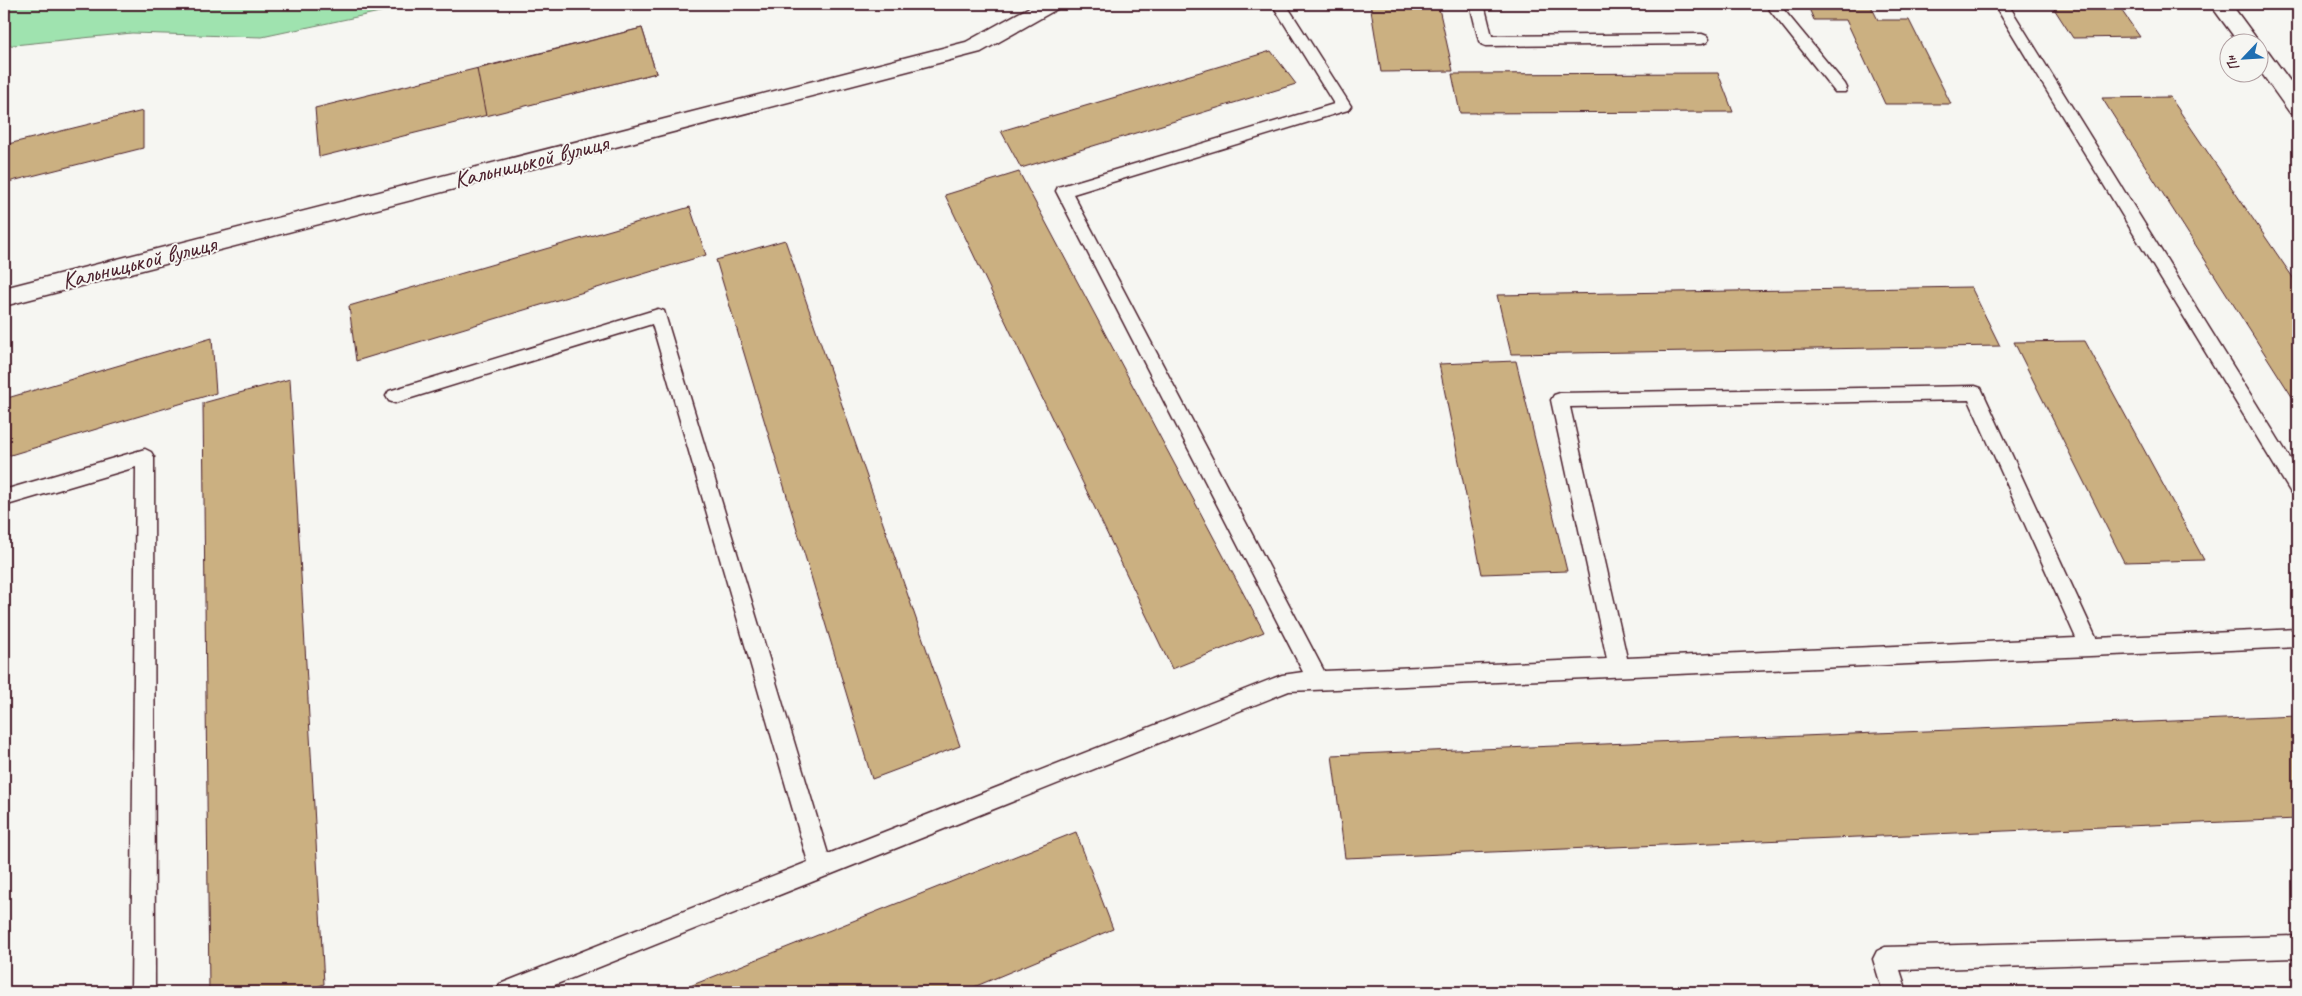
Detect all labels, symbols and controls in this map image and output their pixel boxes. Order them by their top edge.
north arrow [2220,32,2270,82]
text: Пн [2222,52,2243,74]
street label: Кальницькой вулиця [451,127,613,195]
street label: Кальницькой вулиця [59,228,221,296]

